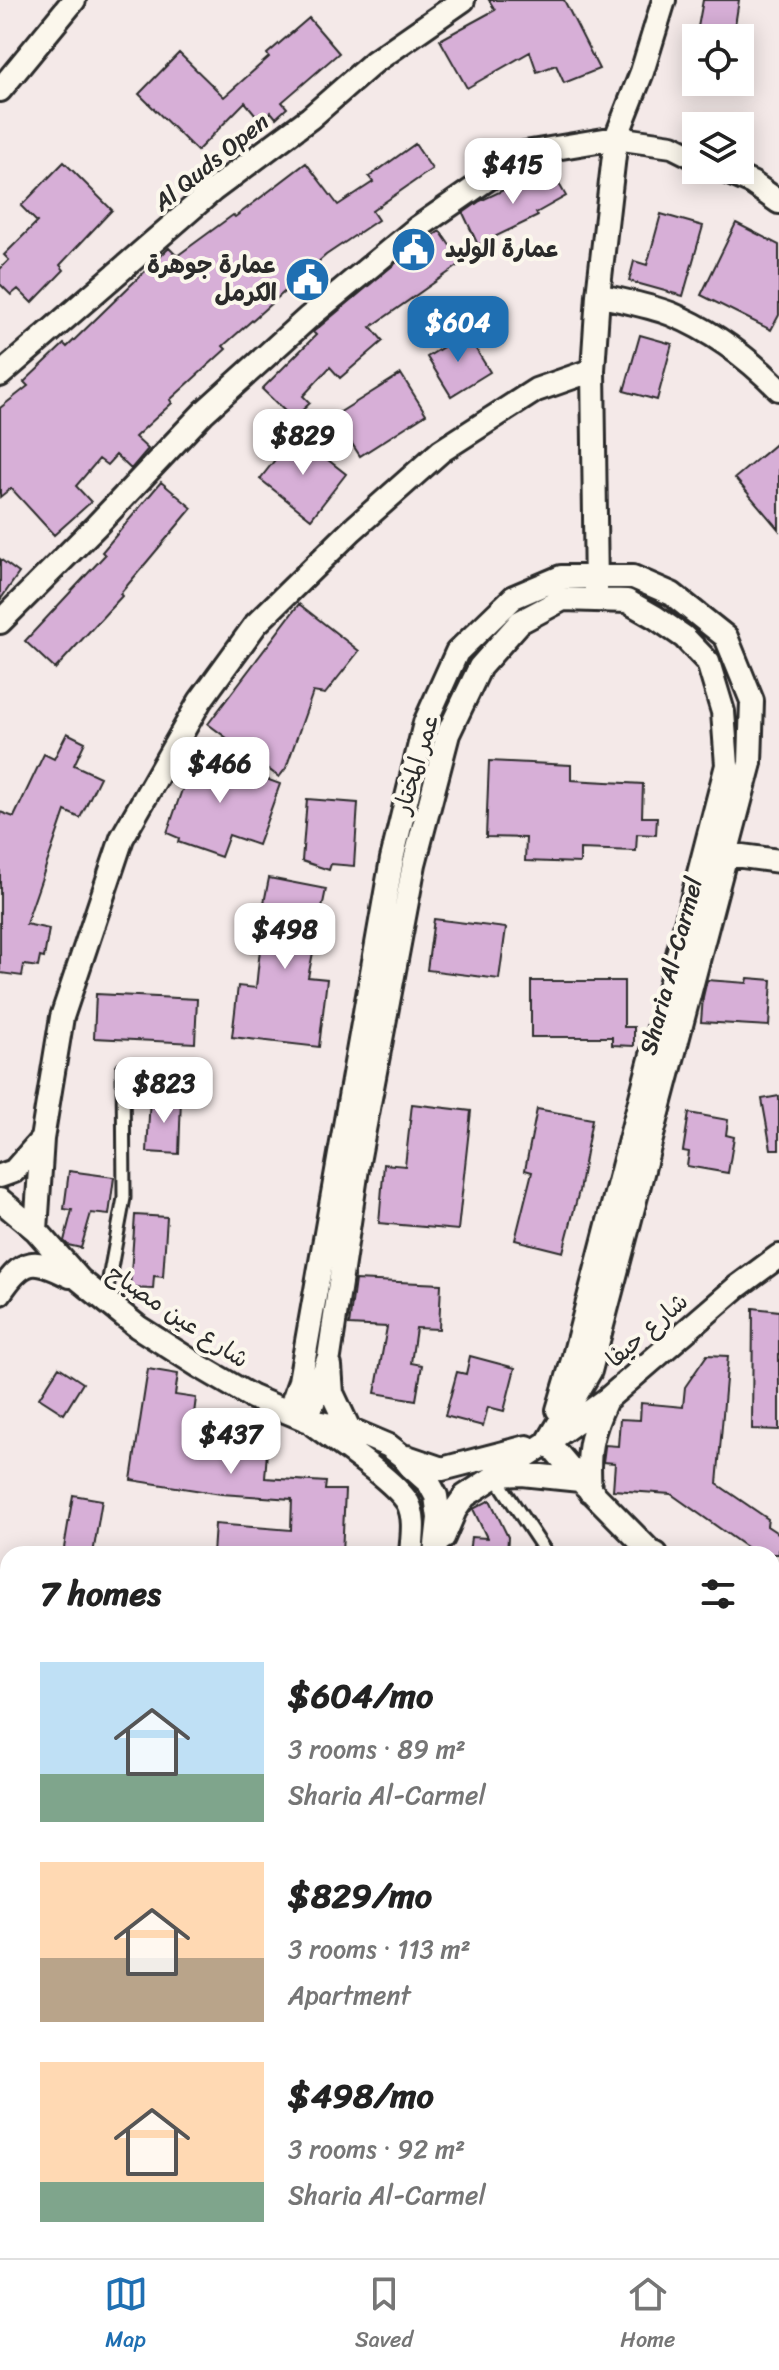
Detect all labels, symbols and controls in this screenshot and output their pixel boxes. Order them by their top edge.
map controls [682,24,754,184]
button: locate [682,24,754,96]
street label: Al Quds Open [143,102,278,223]
button: layers [682,112,754,184]
pin: $415 [466,138,560,206]
text: $415 [483,141,543,187]
public building icon: عمارة الوليد [390,225,438,273]
place label: عمارة الوليد [445,228,560,270]
place label: عمارة جوهرة الكرمل [147,244,277,314]
public building icon: عمارة جوهرة الكرمل [284,255,332,303]
pin: $604 [411,296,505,364]
text: $604 [426,299,490,345]
pin: $829 [256,409,350,477]
text: $829 [271,412,335,458]
street label: عمر المختار [380,709,451,821]
pin: $466 [173,737,267,805]
text: $466 [188,740,252,786]
street label: Sharia Al-Carmel [627,871,715,1060]
pin: $498 [238,903,332,971]
text: $498 [252,906,318,952]
pin: $823 [117,1057,211,1125]
text: $823 [133,1060,195,1106]
street label: شارع عين مصباح [98,1253,258,1379]
street label: شارع حيفا [596,1282,698,1378]
pin: $437 [184,1408,278,1476]
text: $437 [200,1411,262,1457]
text: 7 homes [40,1564,161,1624]
icon: filters [696,1572,740,1616]
text: $604/mo [288,1666,433,1726]
icon: home [104,1694,200,1790]
text: 3 rooms · 89 m² [288,1726,466,1772]
text: Sharia Al-Carmel [288,1772,486,1818]
text: $829/mo [288,1866,432,1926]
icon: home [104,1894,200,1990]
text: 3 rooms · 113 m² [288,1926,471,1972]
text: Apartment [288,1972,411,2018]
text: $498/mo [288,2066,434,2126]
icon: home [104,2094,200,2190]
text: 3 rooms · 92 m² [288,2126,465,2172]
text: Sharia Al-Carmel [288,2172,486,2218]
tab: Map [104,2272,148,2359]
tab: Saved [355,2272,413,2359]
tab: Home [620,2272,675,2359]

